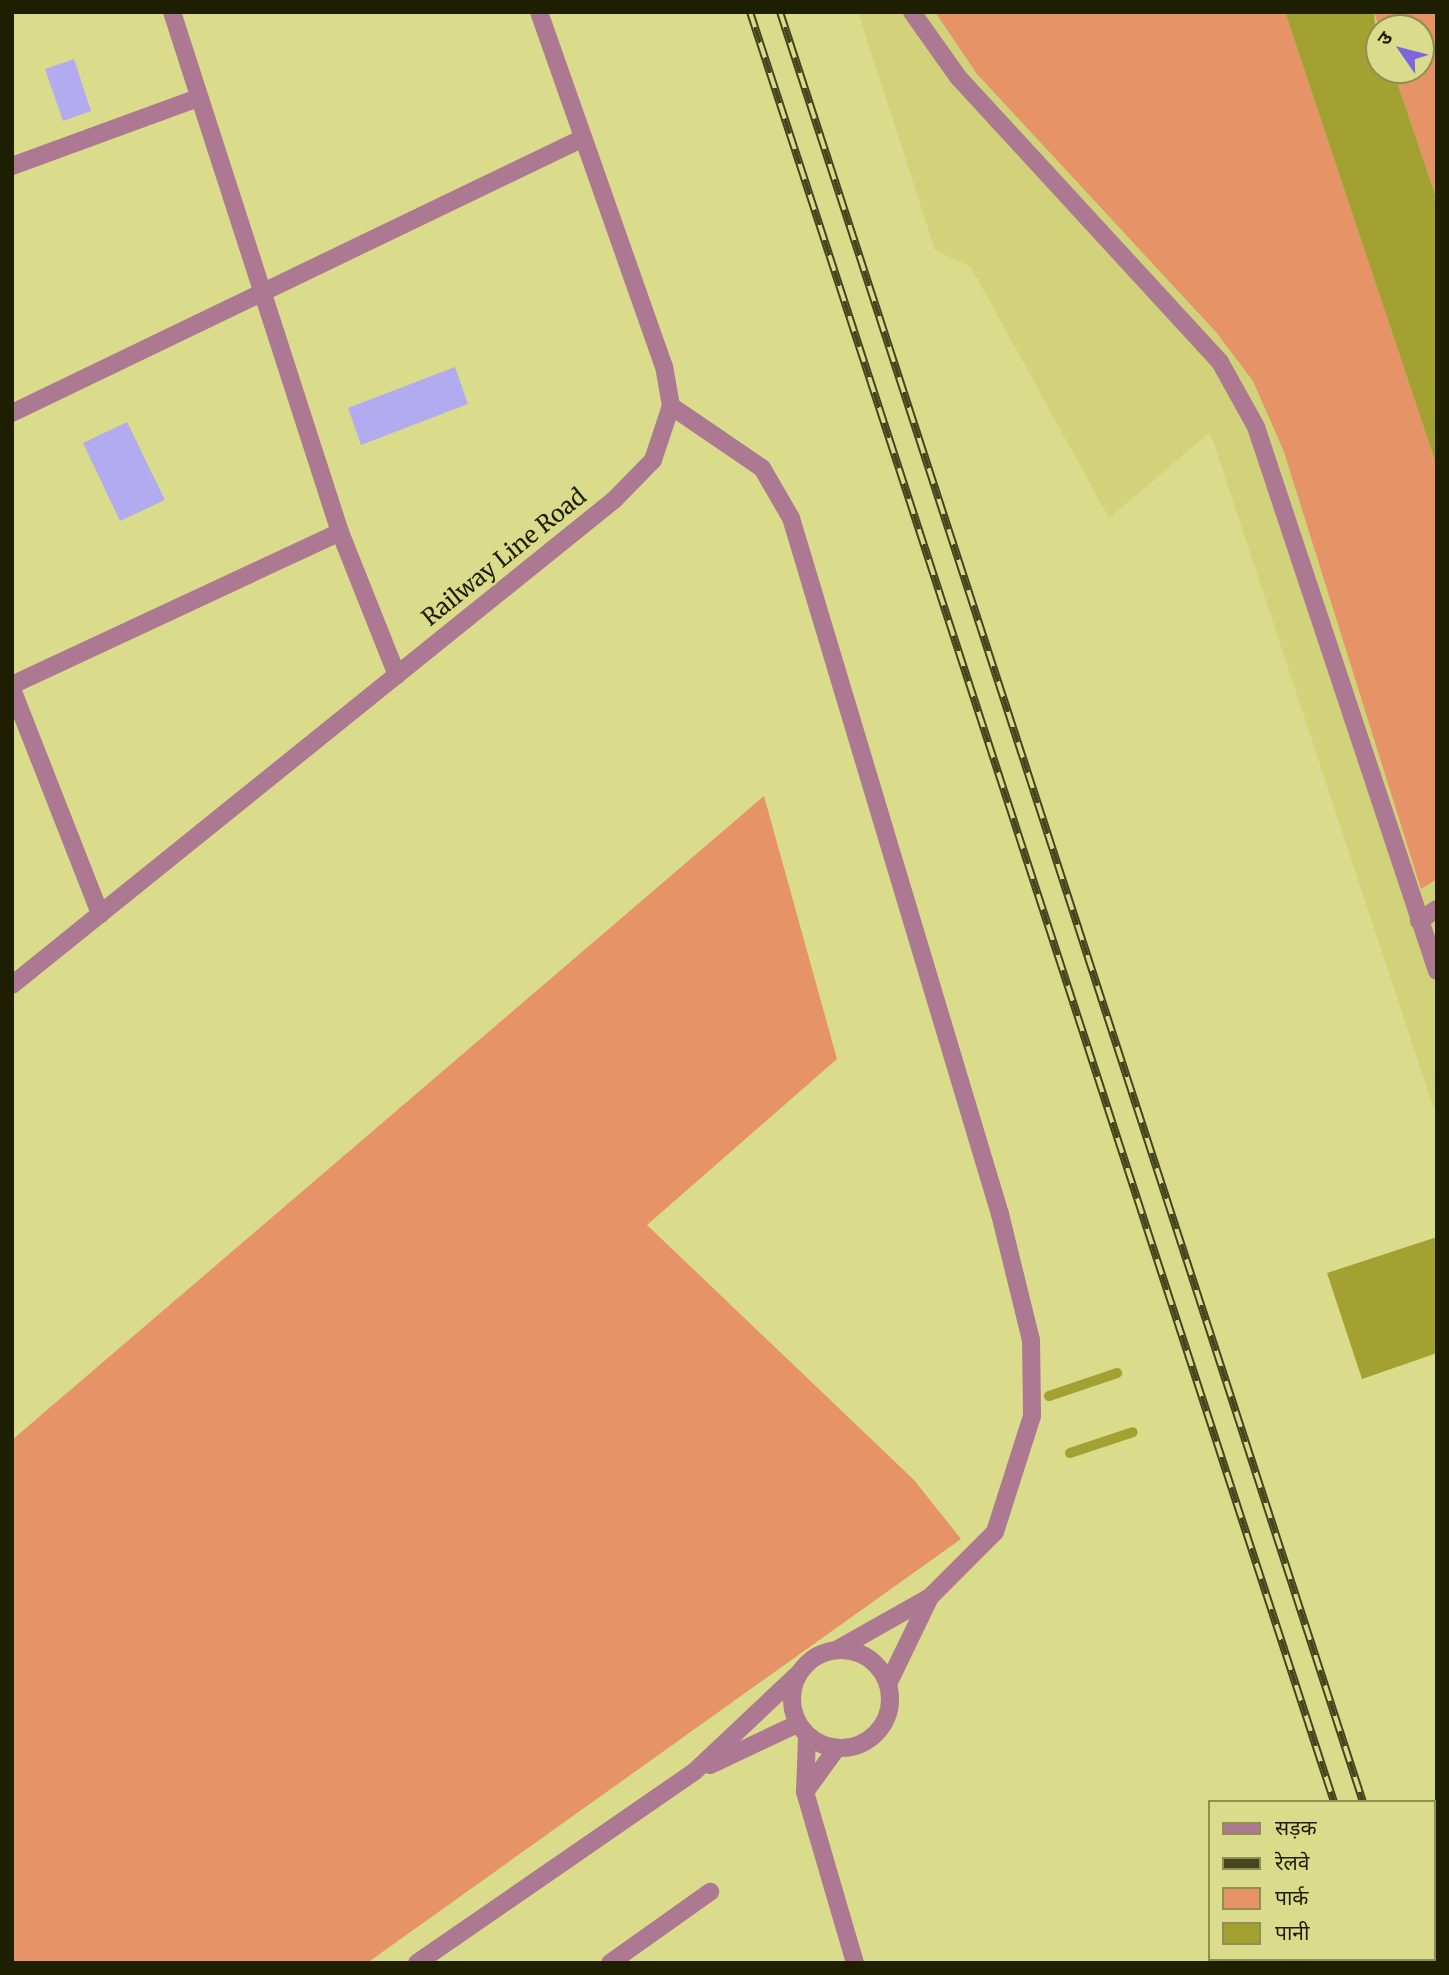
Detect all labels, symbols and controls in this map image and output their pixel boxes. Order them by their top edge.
north arrow [1365,14,1435,84]
text: उ [1371,27,1397,50]
street label: Railway Line Road [416,482,592,632]
legend [1208,1800,1435,1961]
text: सड़क [1275,1814,1317,1841]
text: रेलवे [1275,1849,1310,1876]
text: पार्क [1275,1884,1309,1911]
text: पानी [1275,1919,1309,1946]

